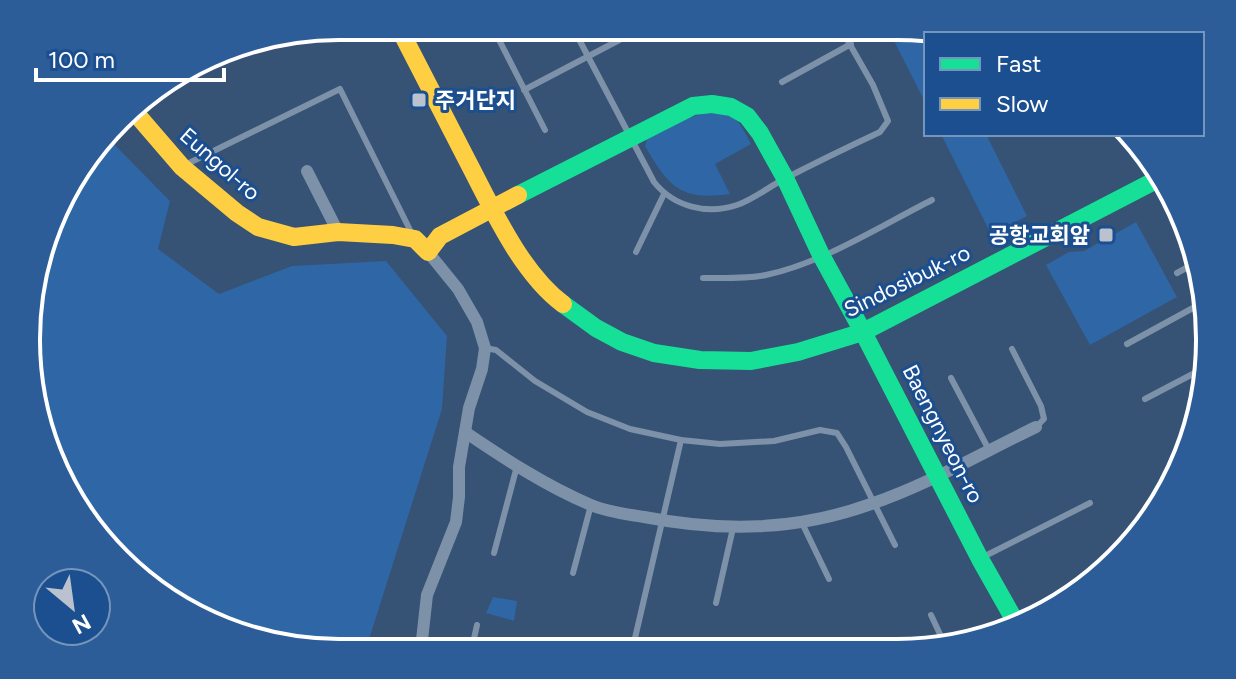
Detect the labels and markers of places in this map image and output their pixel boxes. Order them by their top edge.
place label: 주거단지 [435,87,516,114]
marker: 주거단지 [410,91,428,109]
place label: 공항교회앞 [989,222,1090,249]
marker: 공항교회앞 [1097,226,1115,244]

